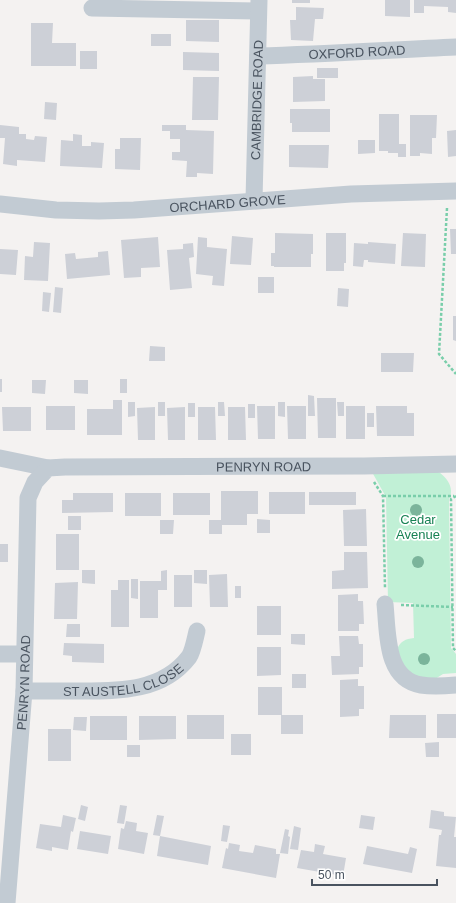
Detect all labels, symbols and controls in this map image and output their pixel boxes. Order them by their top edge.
street label: CAMBRIDGE ROAD [248,40,265,160]
street label: OXFORD ROAD [308,42,406,62]
street label: ORCHARD GROVE [169,191,286,215]
street label: PENRYN ROAD [216,459,311,474]
park label: Cedar Avenue [396,512,440,542]
street label: PENRYN ROAD [13,635,33,731]
street label: ST AUSTELL CLOSE [63,660,186,699]
scale bar [312,861,437,887]
text: 50 m [318,868,345,882]

